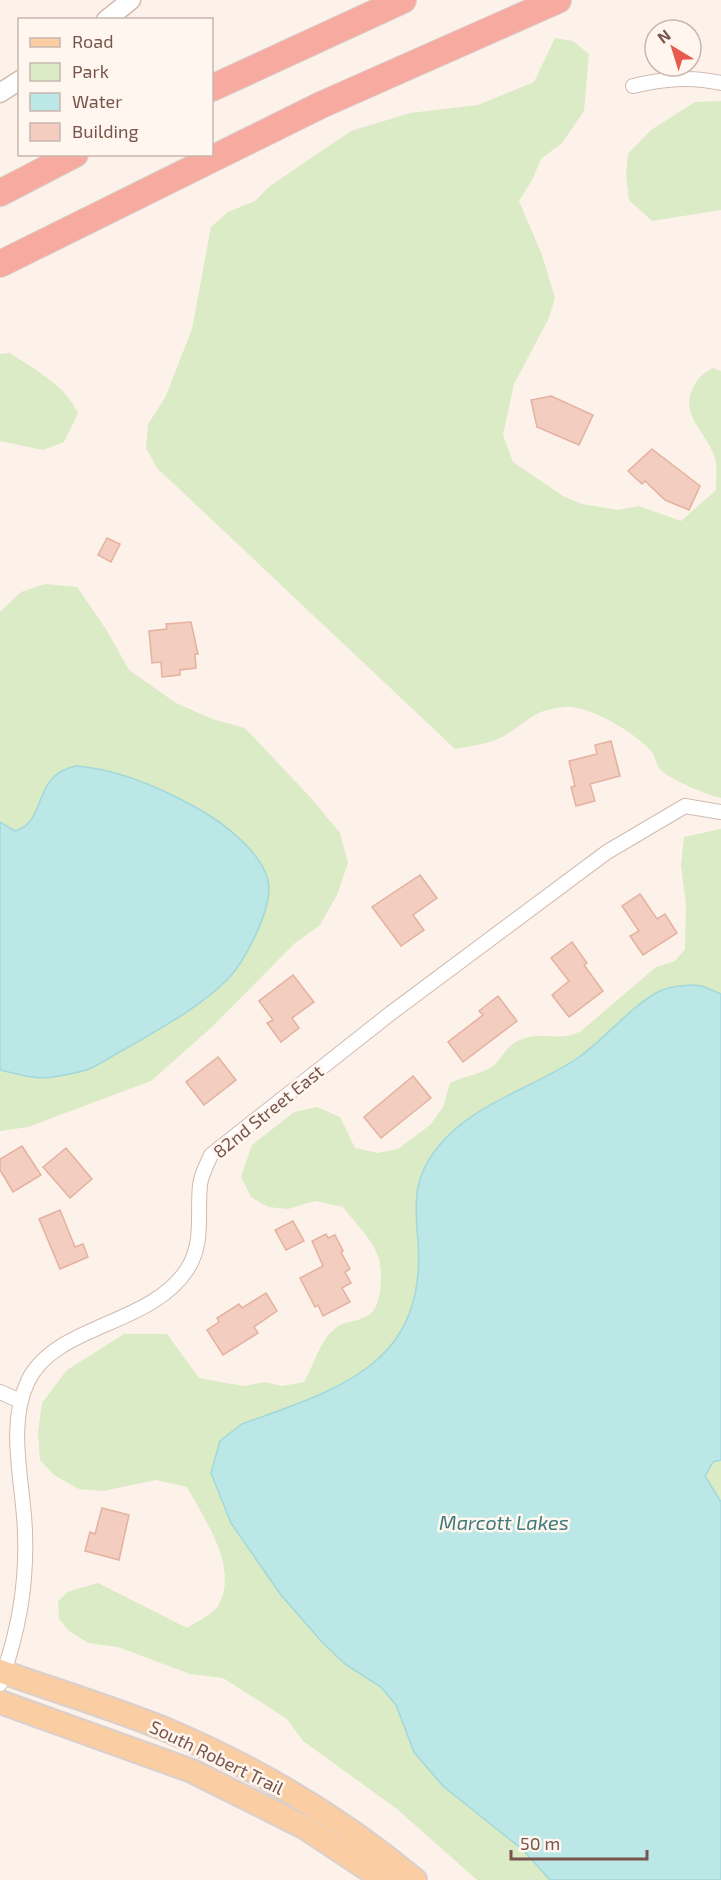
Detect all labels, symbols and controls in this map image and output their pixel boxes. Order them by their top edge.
legend [18,18,213,156]
north arrow [643,18,703,78]
text: N [653,25,674,47]
text: Road [72,30,113,52]
text: Park [72,60,109,82]
text: Water [72,90,122,112]
text: Building [72,120,139,142]
street label: 82nd Street East [208,1060,328,1162]
water label: Marcott Lakes [439,1510,569,1534]
street label: South Robert Trail [146,1715,288,1799]
scale bar [511,1823,648,1861]
text: 50 m [520,1832,560,1854]

